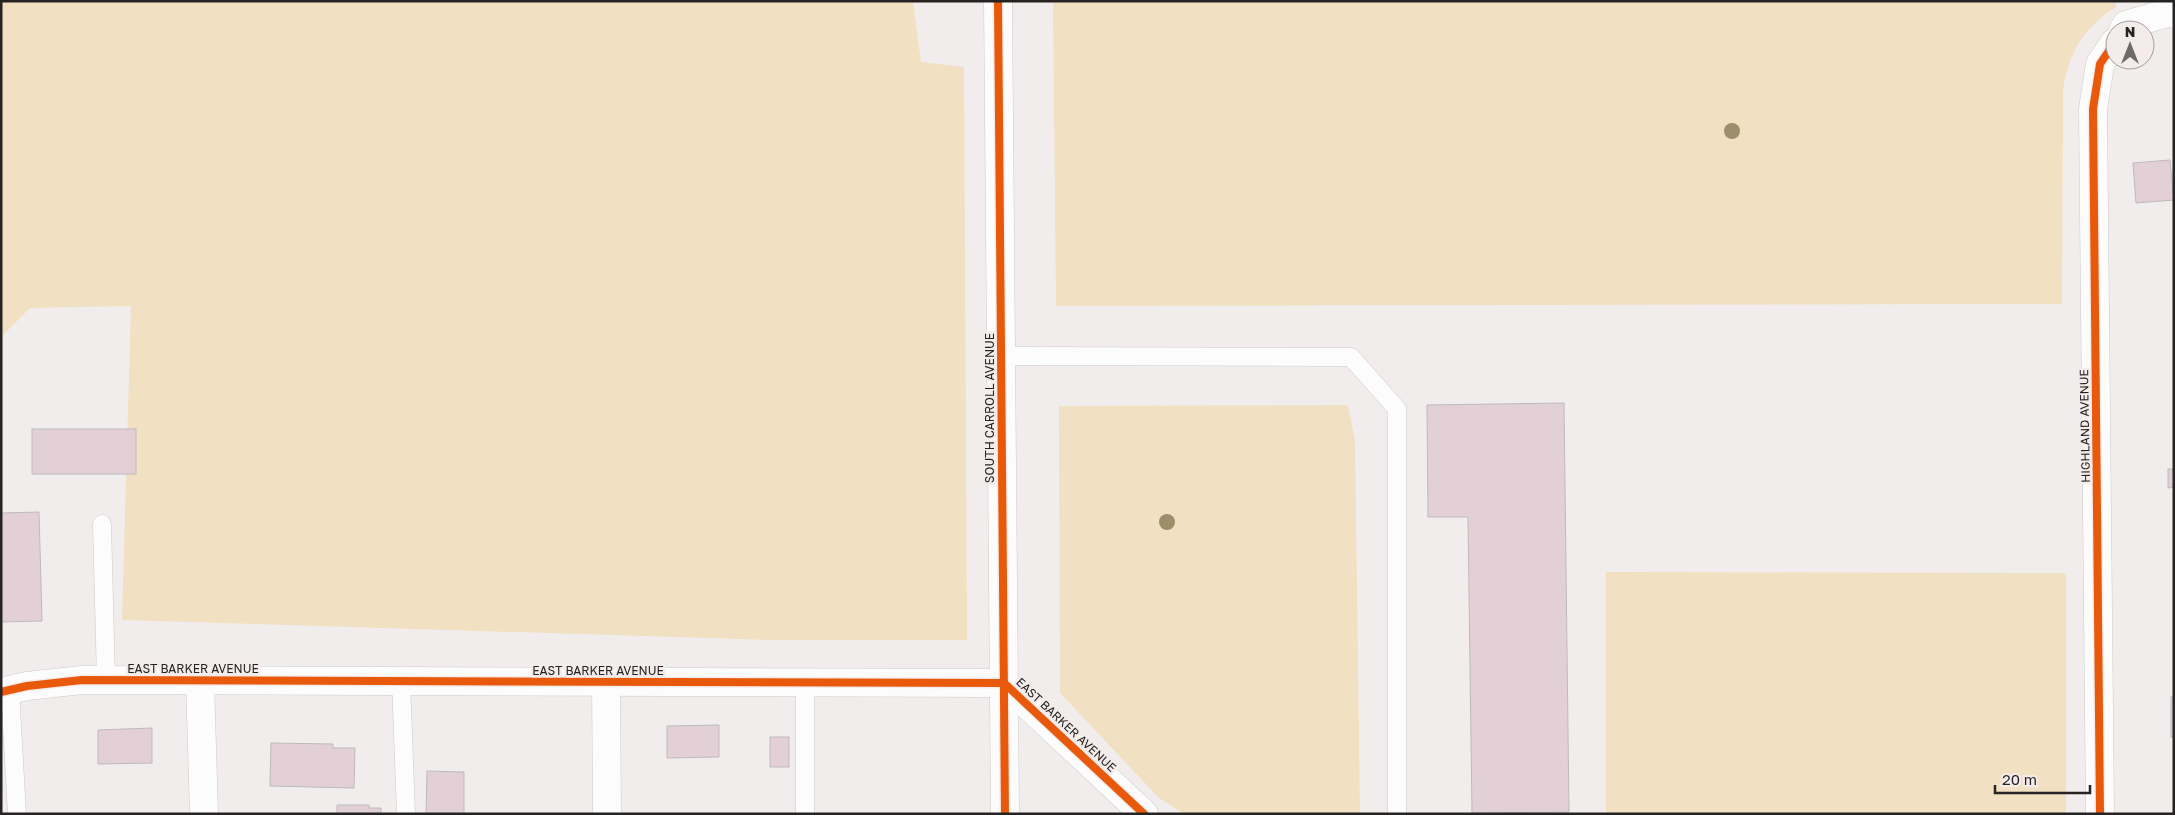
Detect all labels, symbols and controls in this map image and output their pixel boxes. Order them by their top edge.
north arrow [2105,20,2155,70]
text: N [2125,23,2135,40]
street label: SOUTH CARROLL AVENUE [982,333,997,483]
street label: HIGHLAND AVENUE [2076,369,2093,483]
street label: EAST BARKER AVENUE [127,661,259,676]
street label: EAST BARKER AVENUE [532,663,664,678]
street label: EAST BARKER AVENUE [1013,674,1120,775]
scale bar [1995,762,2090,794]
text: 20 m [2002,770,2037,788]

